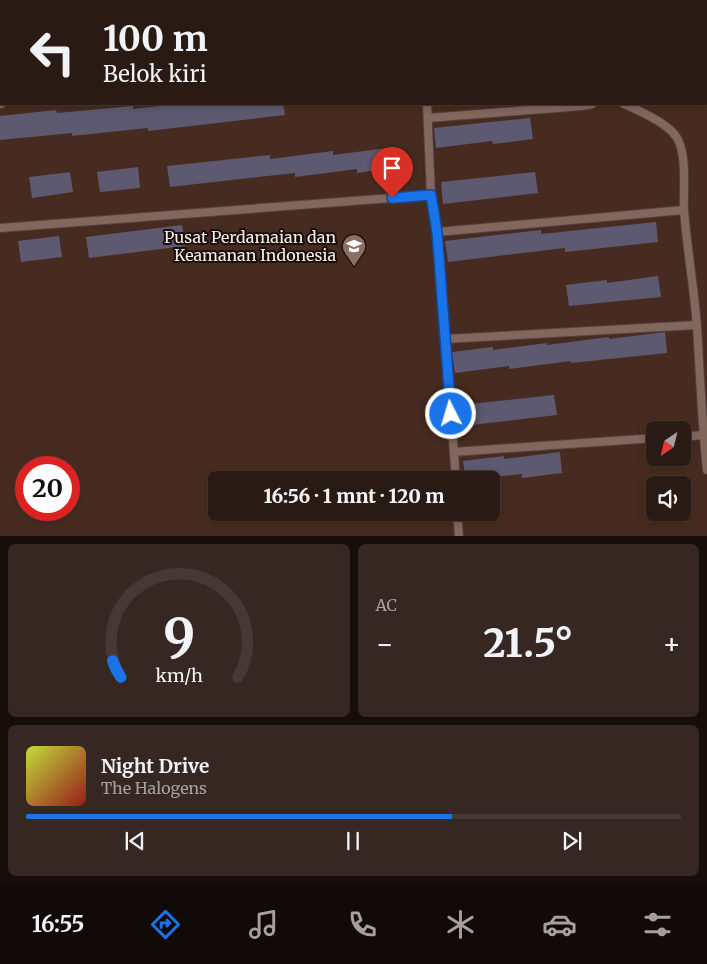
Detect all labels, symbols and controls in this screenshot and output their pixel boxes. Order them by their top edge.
text: 100 m [103,17,208,61]
icon: left [20,20,85,85]
text: Belok kiri [103,60,207,88]
pin [371,147,413,198]
icon: arrive [378,154,406,182]
place label: Pusat Perdamaian dan Keamanan Indonesia [164,227,336,265]
school or university icon: Pusat Perdamaian dan Keamanan Indonesia [341,233,367,267]
position arrow [424,387,476,439]
north arrow [646,421,691,466]
map controls [646,421,691,521]
speed limit sign: 20 [15,456,80,521]
button: sound [646,476,691,521]
text: 16:56 · 1 mnt · 120 m [263,484,445,508]
text: AC [376,595,397,615]
text: 9 [163,605,195,670]
text: 21.5° [483,620,573,667]
text: − [376,626,394,662]
text: + [662,626,681,662]
text: km/h [155,664,203,687]
text: Night Drive [101,754,209,778]
text: The Halogens [101,778,207,798]
icon: previous [121,827,149,855]
icon: pause [339,827,367,855]
icon: next [558,827,586,855]
icon: directions [148,907,183,942]
icon: music [246,907,281,942]
icon: phone [345,907,380,942]
icon: climate [443,907,478,942]
icon: car [542,907,577,942]
icon: filters [640,907,675,942]
text: 16:55 [32,910,84,938]

